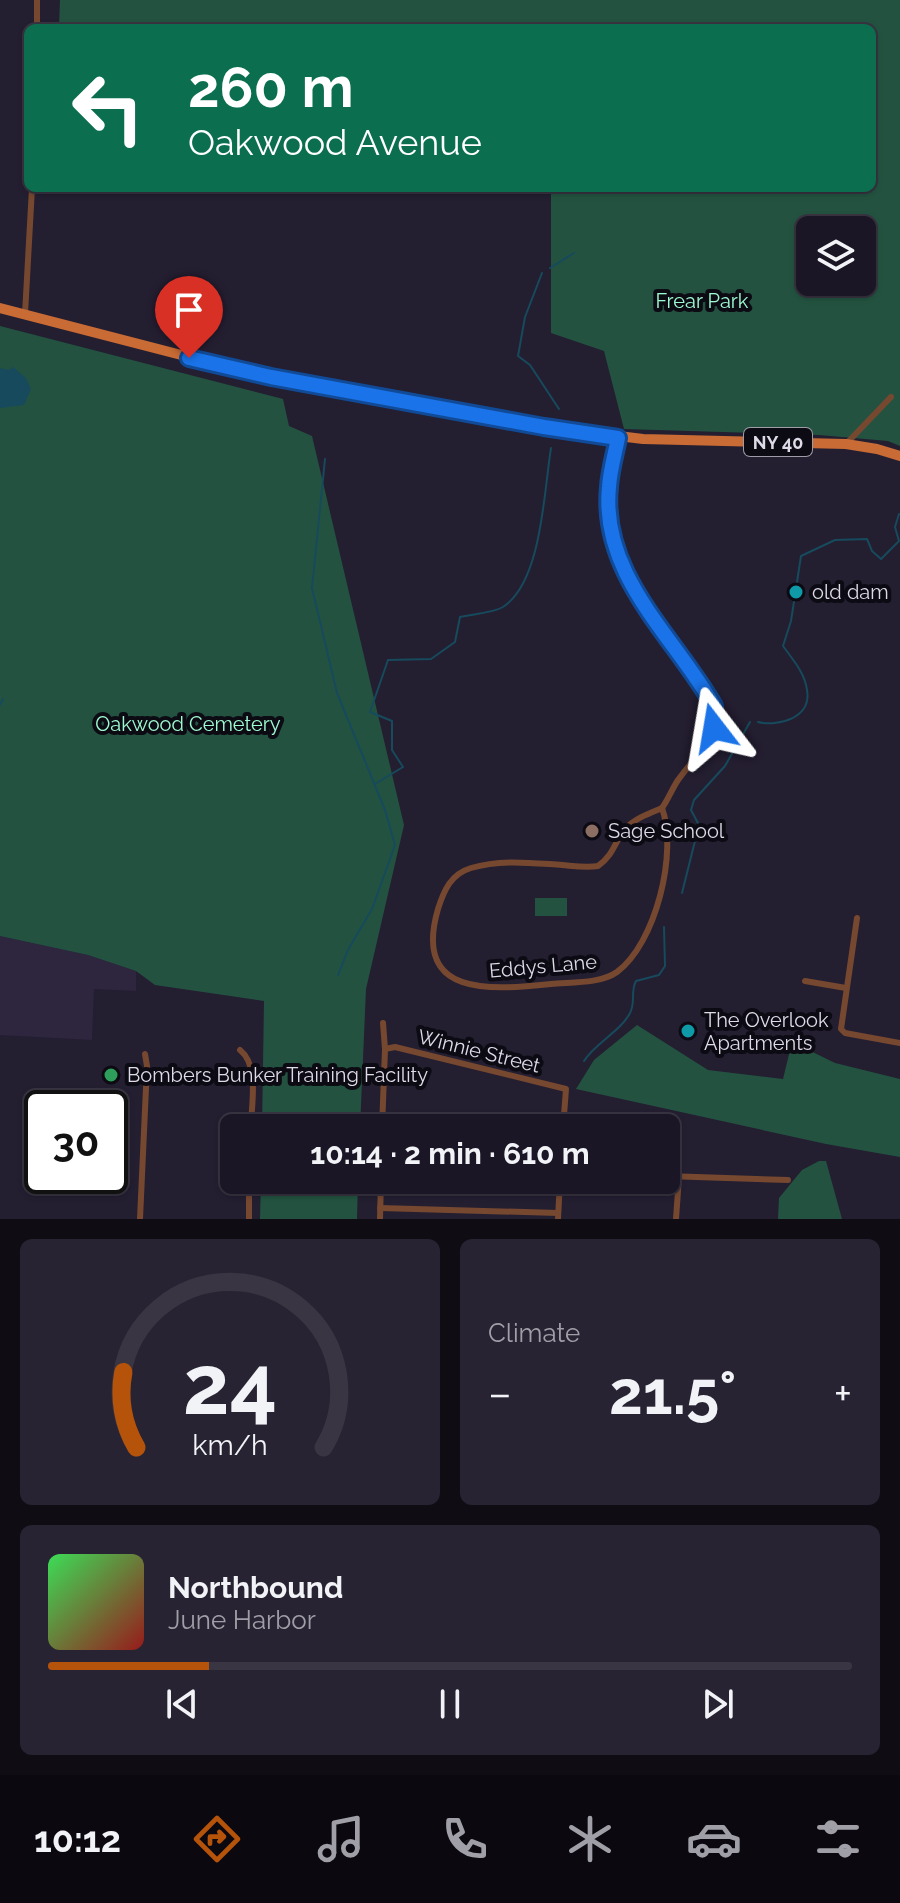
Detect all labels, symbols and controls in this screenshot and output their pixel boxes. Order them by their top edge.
text: 260 m [188,54,354,120]
icon: left [56,56,160,160]
text: Oakwood Avenue [188,121,482,163]
map controls [796,216,876,296]
button: layers [796,216,876,296]
pin [155,276,223,358]
icon: arrive [167,288,211,332]
park label: Frear Park [656,289,749,313]
road number: NY 40 [744,428,812,456]
place label: old dam [812,580,889,604]
marker: old dam [787,583,805,601]
position arrow [672,686,756,770]
park label: Oakwood Cemetery [95,712,281,736]
place label: Sage School [608,819,725,843]
marker: Sage School [583,822,601,840]
street label: Eddys Lane [488,949,598,983]
place label: The Overlook Apartments [704,1008,829,1055]
marker: The Overlook Apartments [679,1022,697,1040]
street label: Winnie Street [415,1024,543,1078]
place label: Bombers Bunker Training Facility [127,1063,428,1087]
marker: Bombers Bunker Training Facility [102,1066,120,1084]
speed limit sign: 30 [24,1090,128,1194]
text: 10:14 · 2 min · 610 m [310,1136,590,1171]
text: Climate [488,1318,580,1348]
text: 24 [183,1336,277,1433]
text: 21.5° [609,1358,736,1428]
text: − [488,1368,512,1419]
text: + [834,1368,852,1419]
text: km/h [192,1428,268,1462]
text: Northbound [168,1570,343,1605]
text: June Harbor [168,1605,316,1635]
icon: previous [160,1682,204,1726]
icon: pause [428,1682,472,1726]
icon: next [696,1682,740,1726]
icon: directions [189,1811,245,1867]
icon: music [313,1811,369,1867]
icon: phone [437,1811,493,1867]
icon: climate [562,1811,618,1867]
icon: car [686,1811,742,1867]
icon: filters [810,1811,866,1867]
text: 10:12 [34,1818,121,1860]

